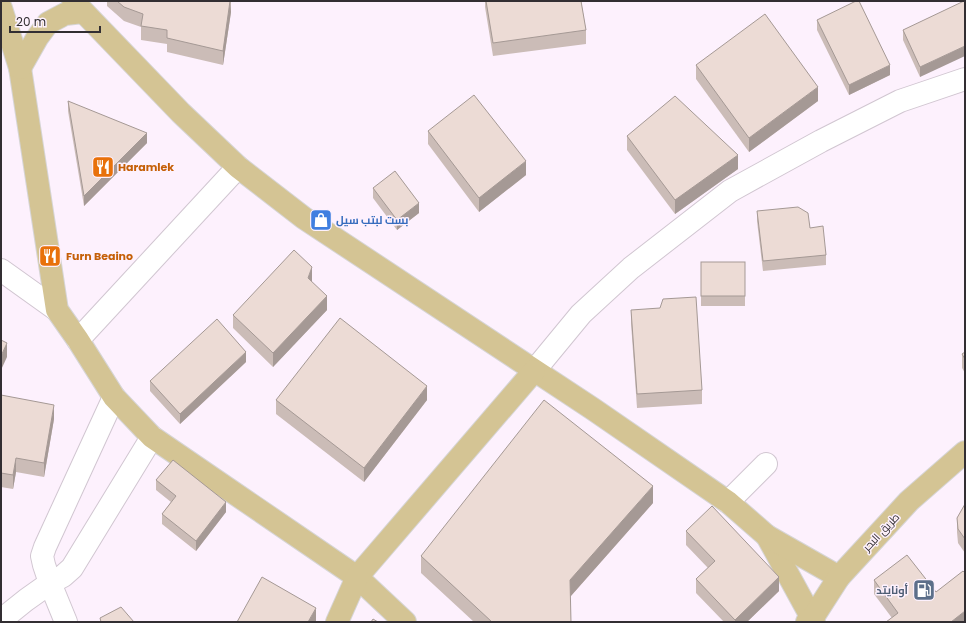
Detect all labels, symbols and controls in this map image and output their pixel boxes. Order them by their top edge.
scale bar [10,8,100,34]
text: 20 m [16,13,46,30]
restaurant icon: Haramlek [90,154,116,180]
place label: Haramlek [118,159,174,175]
shop icon: بست لبتب سيل [308,207,334,233]
place label: بست لبتب سيل [336,212,408,228]
restaurant icon: Furn Beaino [37,243,63,269]
place label: Furn Beaino [66,248,133,264]
street label: طريق البحر [858,509,903,555]
fuel station icon: أونايتد [911,577,937,603]
place label: أونايتد [876,582,909,598]

